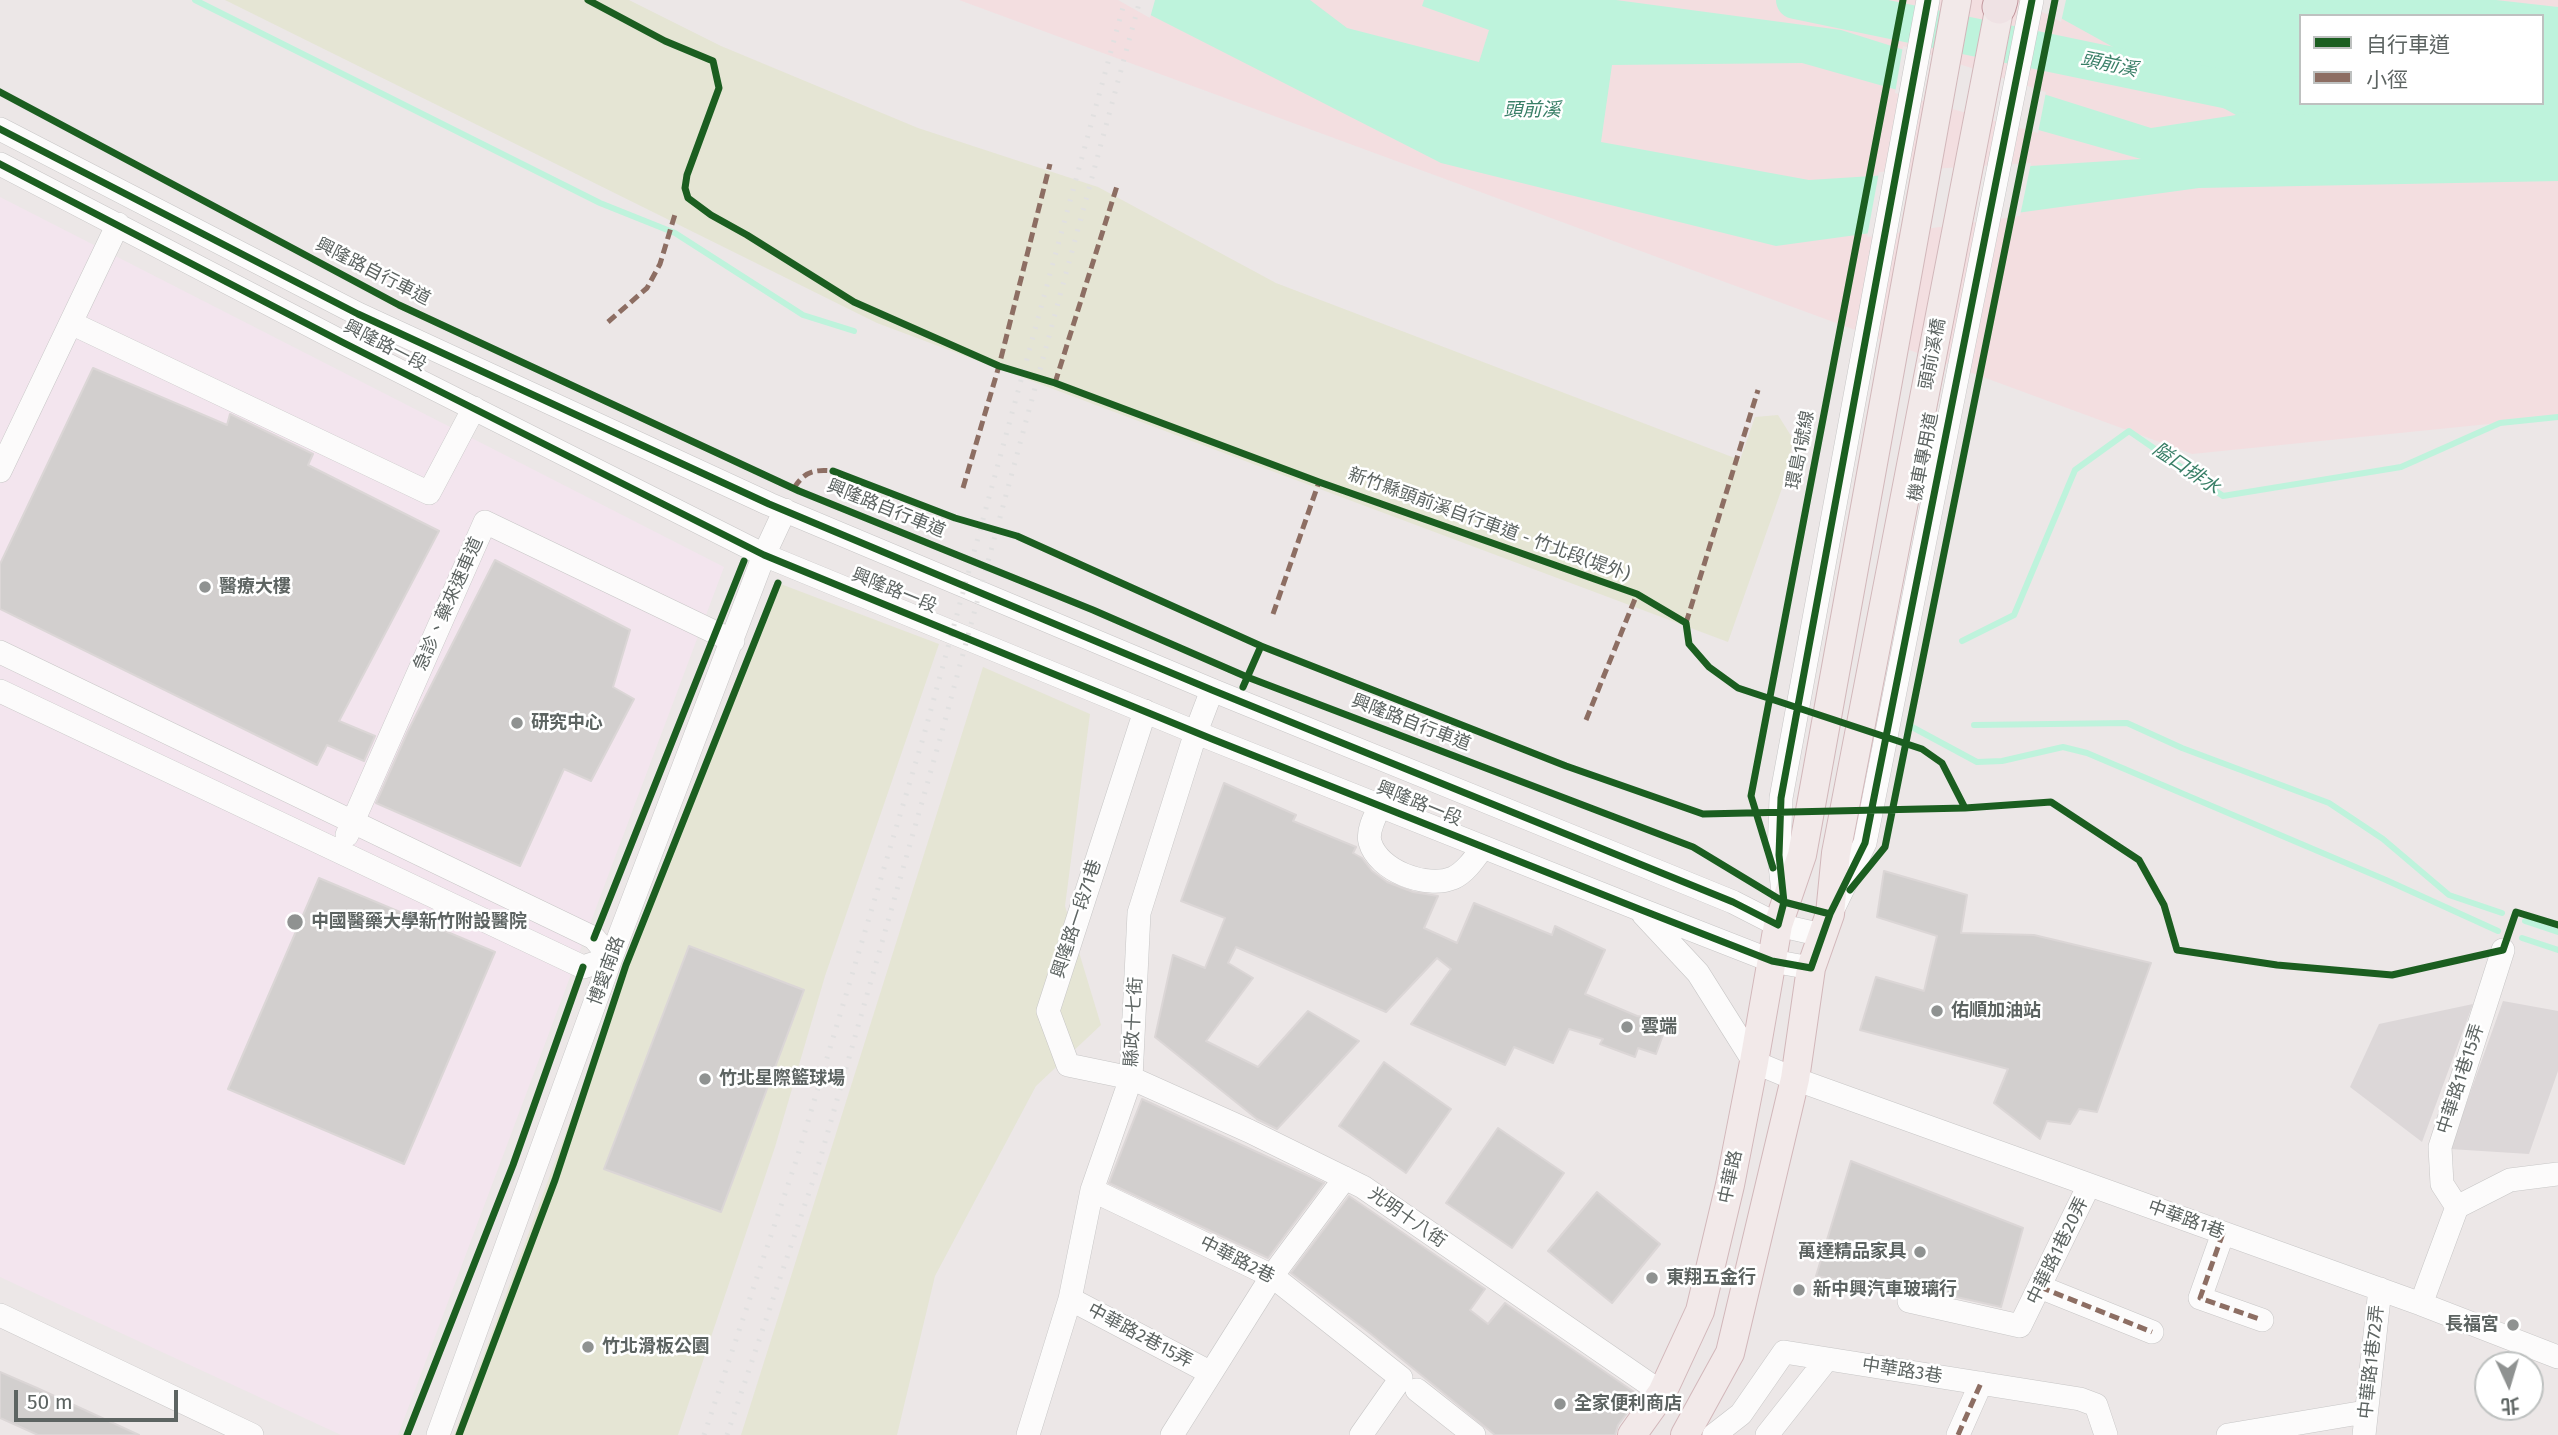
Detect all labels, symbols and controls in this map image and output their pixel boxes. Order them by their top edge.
legend [2299,14,2544,105]
text: 自行車道 [2366,32,2450,58]
water label: 頭前溪 [2079,48,2139,82]
text: 小徑 [2366,67,2408,93]
water label: 頭前溪 [1504,100,1560,122]
street label: 興隆路自行車道 [312,234,434,310]
street label: 興隆路一段 [340,316,430,376]
street label: 頭前溪橋 [1916,317,1950,391]
street label: 環島1號線 [1783,409,1819,491]
street label: 機車專用道 [1905,411,1943,503]
water label: 隘口排水 [2148,438,2224,500]
street label: 新竹縣頭前溪自行車道 - 竹北段(堤外) [1345,464,1633,586]
street label: 興隆路自行車道 [824,475,948,543]
street label: 急診、藥來速車道 [410,534,488,674]
street label: 興隆路一段 [848,564,940,618]
place label: 醫療大樓 [219,576,291,598]
marker: 醫療大樓 [197,579,213,595]
street label: 興隆路自行車道 [1348,690,1474,756]
place label: 研究中心 [531,712,603,734]
marker: 研究中心 [509,715,525,731]
street label: 興隆路一段 [1373,777,1465,831]
street label: 興隆路一段71巷 [1048,857,1106,981]
place label: 中國醫藥大學新竹附設醫院 [311,911,527,933]
marker: 中國醫藥大學新竹附設醫院 [285,912,305,932]
street label: 博愛南路 [585,933,629,1009]
street label: 縣政十七街 [1121,976,1147,1068]
place label: 佑順加油站 [1951,1000,2041,1022]
marker: 佑順加油站 [1929,1003,1945,1019]
place label: 雲端 [1641,1016,1677,1038]
marker: 雲端 [1619,1019,1635,1035]
street label: 中華路1巷15弄 [2433,1021,2489,1137]
place label: 竹北星際籃球場 [719,1068,845,1090]
marker: 竹北星際籃球場 [697,1071,713,1087]
street label: 中華路 [1715,1148,1747,1206]
street label: 光明十八街 [1364,1183,1450,1253]
street label: 中華路1巷20弄 [2023,1194,2093,1308]
street label: 中華路1巷 [2145,1196,2227,1244]
street label: 中華路2巷 [1196,1232,1278,1288]
place label: 萬達精品家具 [1798,1241,1906,1263]
marker: 萬達精品家具 [1912,1244,1928,1260]
place label: 東翔五金行 [1666,1267,1756,1289]
marker: 東翔五金行 [1644,1270,1660,1286]
place label: 新中興汽車玻璃行 [1813,1279,1957,1301]
marker: 新中興汽車玻璃行 [1791,1282,1807,1298]
street label: 中華路2巷15弄 [1084,1299,1196,1373]
street label: 中華路1巷72弄 [2355,1304,2389,1420]
place label: 長福宮 [2445,1314,2499,1336]
marker: 長福宮 [2505,1317,2521,1333]
place label: 竹北滑板公園 [602,1336,710,1358]
marker: 竹北滑板公園 [580,1339,596,1355]
north arrow [2474,1351,2544,1421]
street label: 中華路3巷 [1860,1354,1944,1388]
scale bar [18,1376,182,1420]
text: 50 m [27,1389,73,1415]
place label: 全家便利商店 [1574,1393,1682,1415]
text: 北 [2500,1393,2521,1418]
marker: 全家便利商店 [1552,1396,1568,1412]

